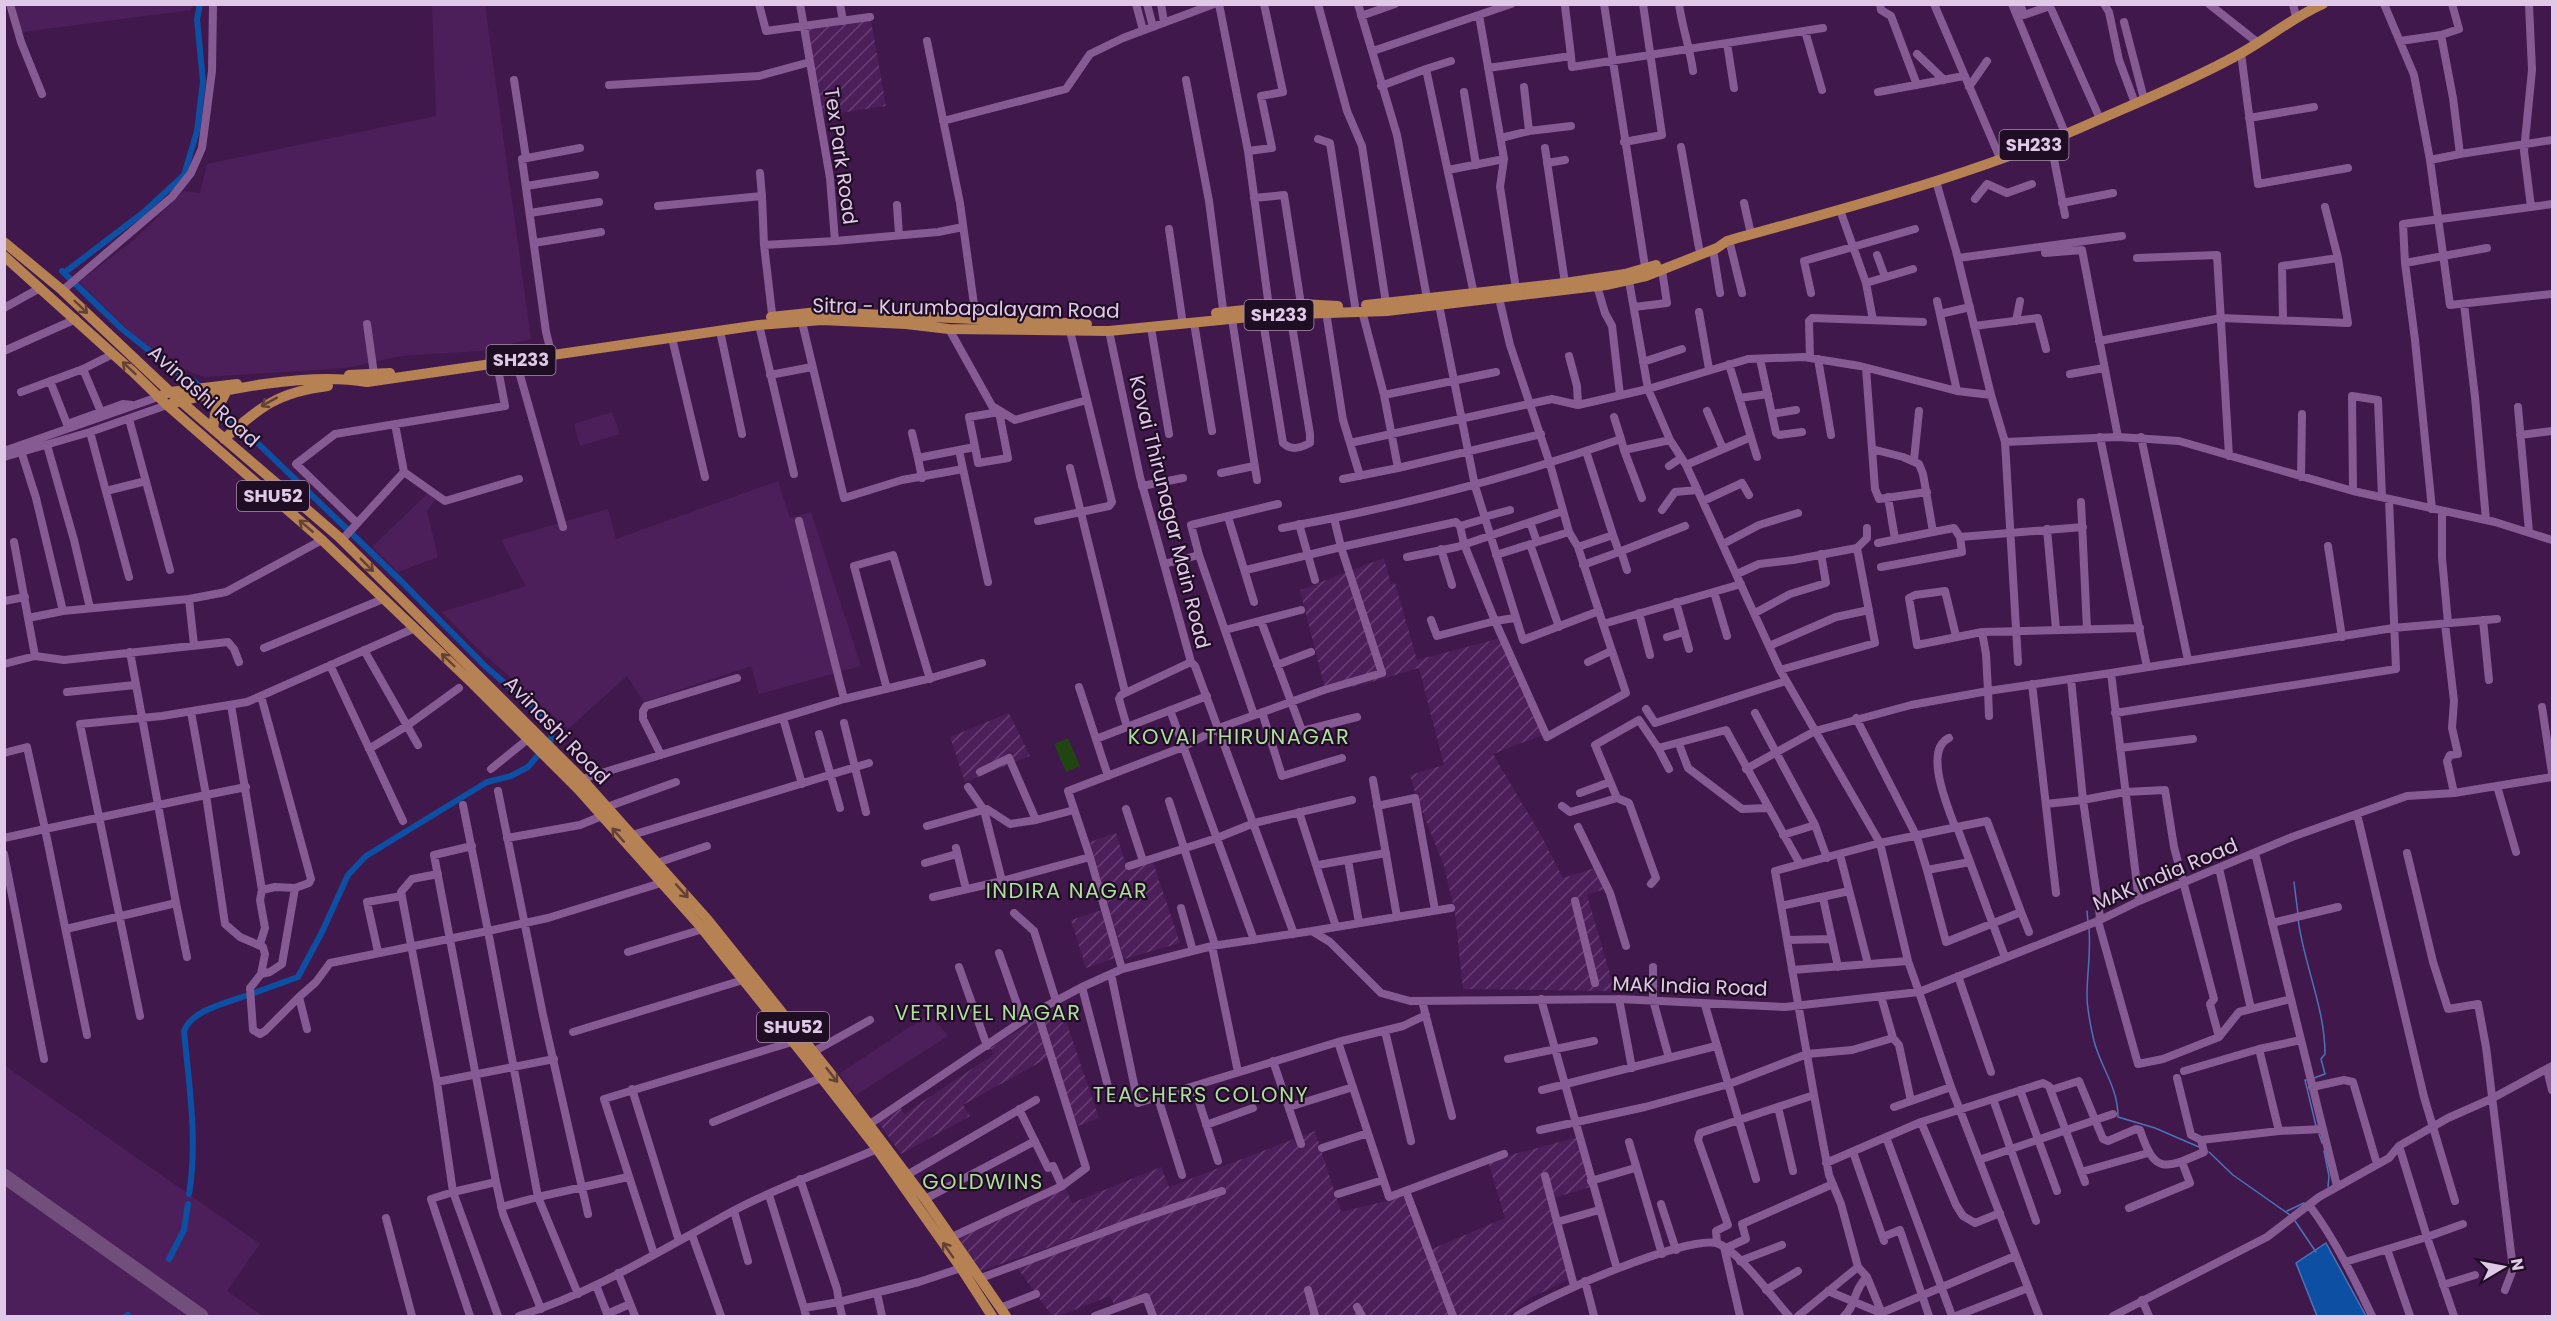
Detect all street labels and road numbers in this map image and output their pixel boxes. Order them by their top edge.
street label: Tex Park Road [818,86,864,226]
road number: SH233 [2000,130,2068,160]
street label: Sitra - Kurumbapalayam Road [812,291,1120,325]
road number: SH233 [1244,300,1314,330]
street label: Avinashi Road [142,338,266,454]
road number: SH233 [486,345,556,375]
street label: Kovai Thirunagar Main Road [1122,373,1218,651]
road number: SHU52 [237,481,309,511]
street label: Avinashi Road [498,669,616,791]
street label: MAK India Road [2088,831,2242,917]
street label: MAK India Road [1612,969,1768,1003]
road number: SHU52 [757,1012,829,1042]

